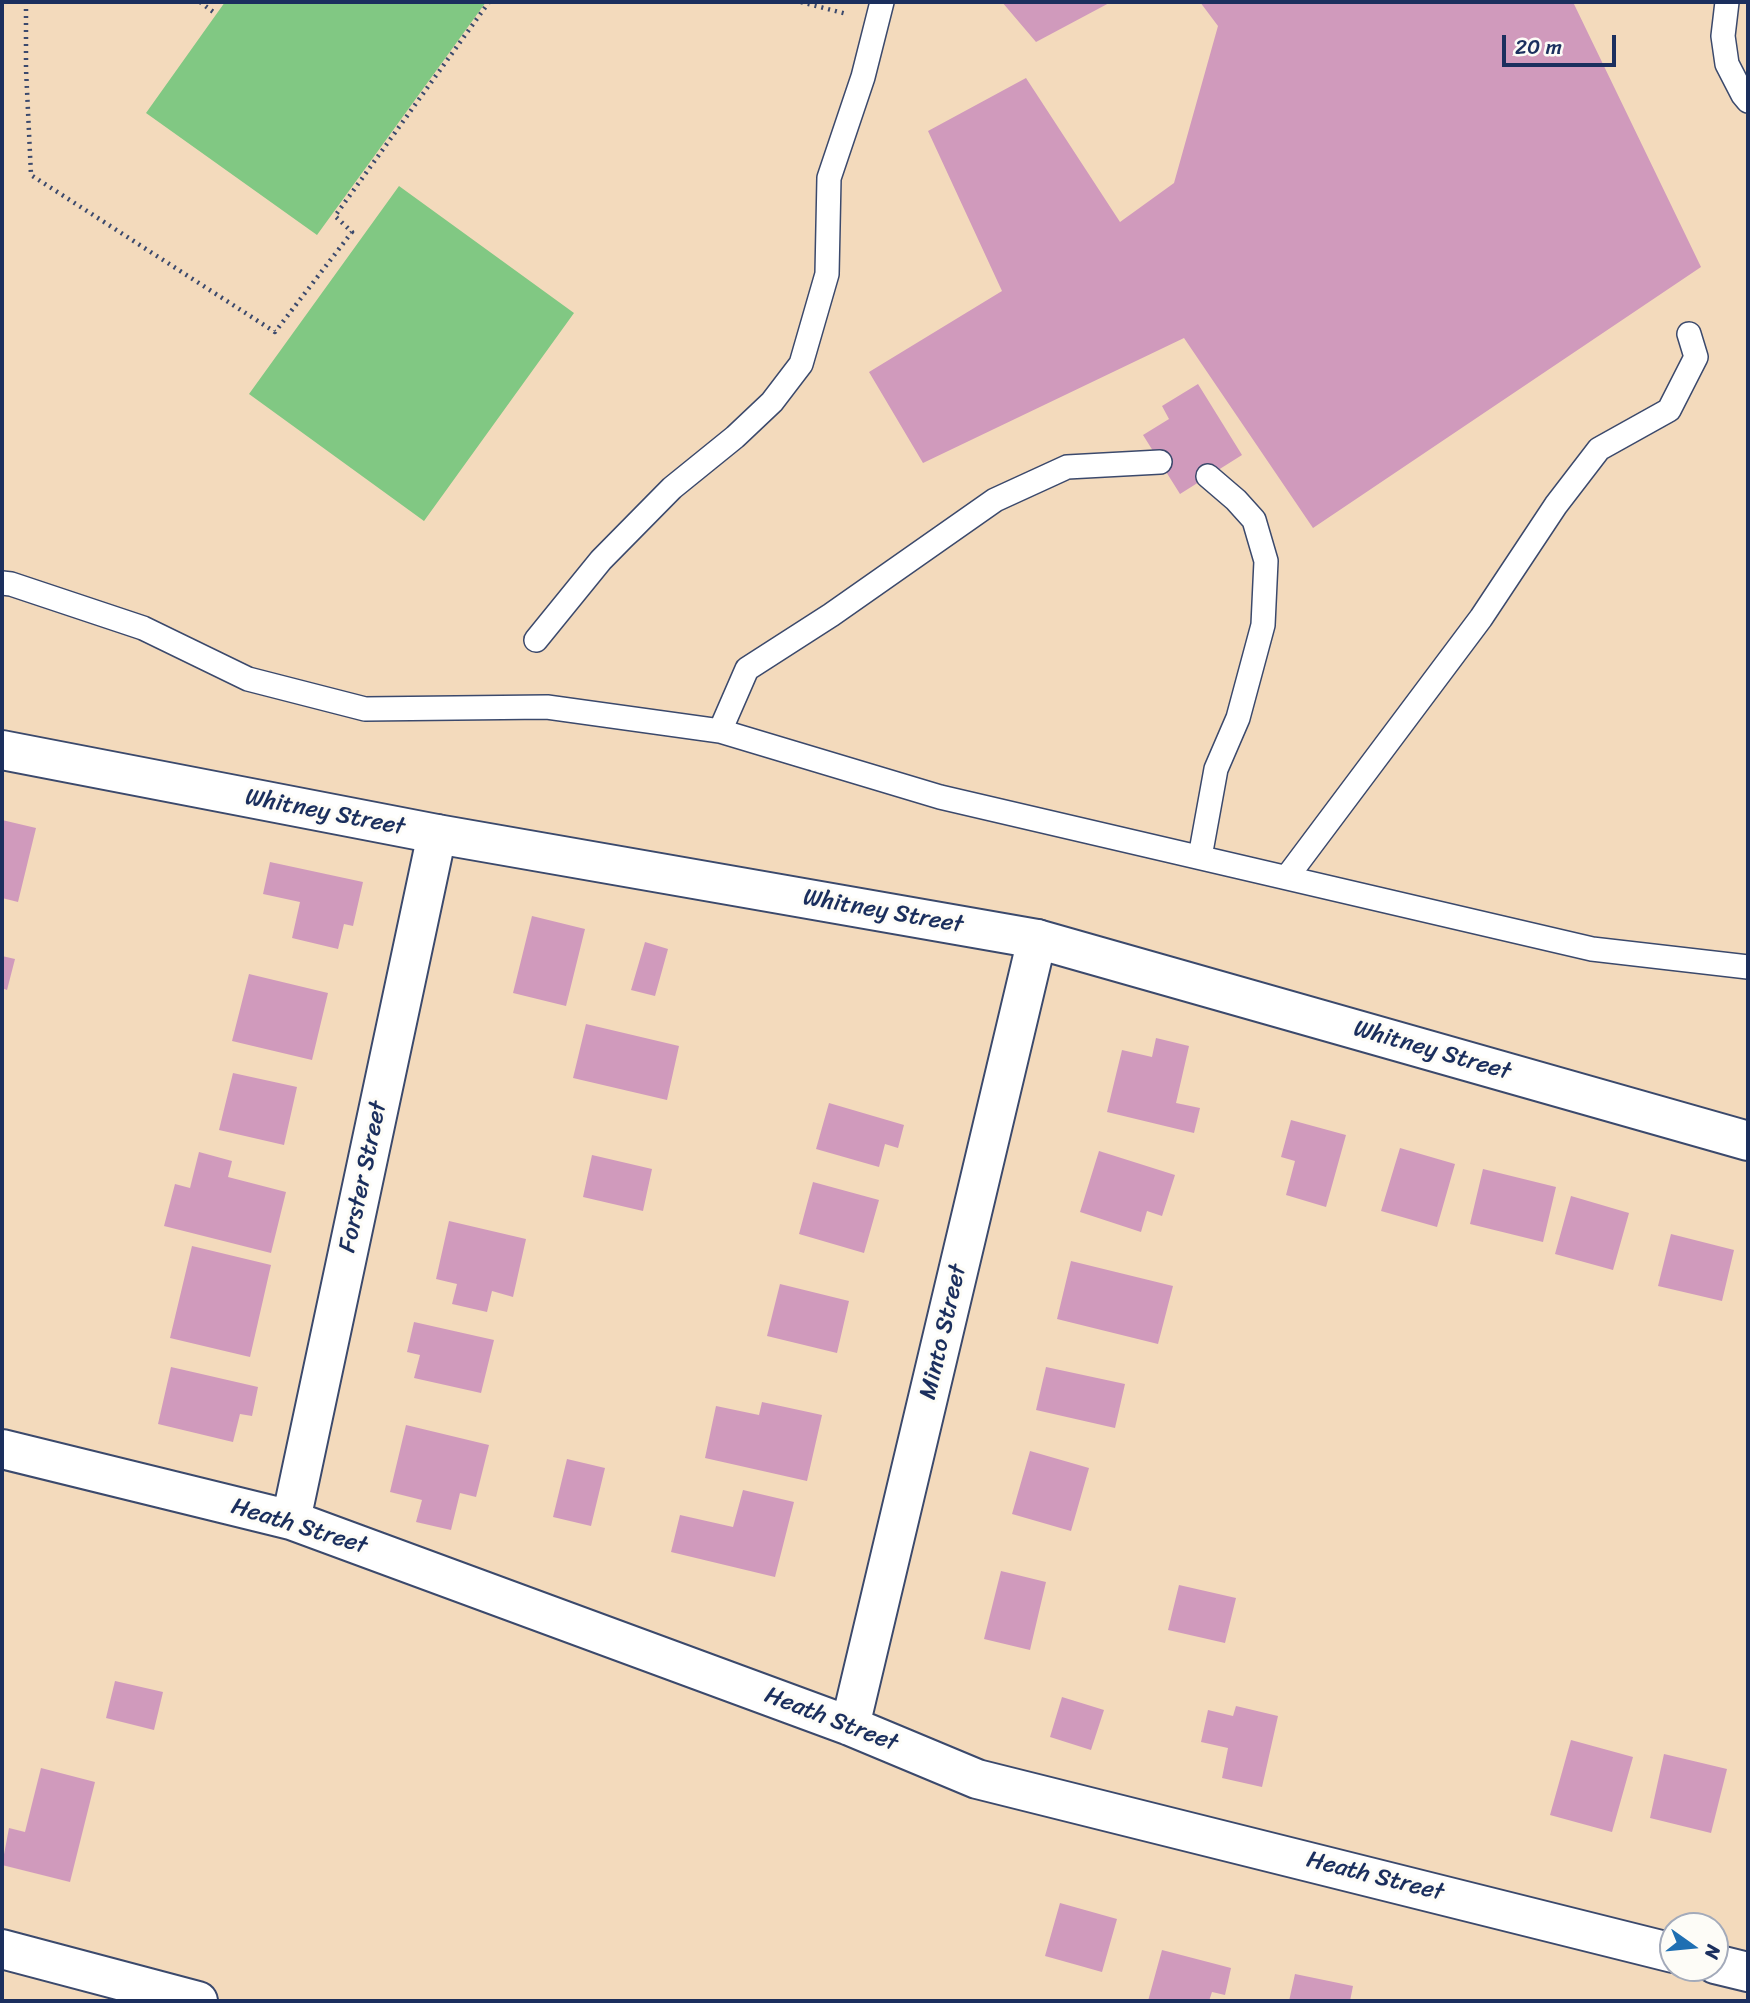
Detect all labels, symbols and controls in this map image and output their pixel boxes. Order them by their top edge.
scale bar [1505,21,1619,65]
text: 20 m [1515,28,1562,66]
street label: Whitney Street [243,783,407,843]
street label: Whitney Street [801,884,965,940]
street label: Whitney Street [1350,1015,1514,1087]
street label: Forster Street [334,1099,394,1255]
street label: Minto Street [914,1262,974,1402]
street label: Heath Street [228,1493,370,1561]
street label: Heath Street [760,1681,902,1759]
street label: Heath Street [1303,1846,1447,1908]
north arrow [1659,1912,1729,1982]
text: N [1695,1941,1730,1963]

